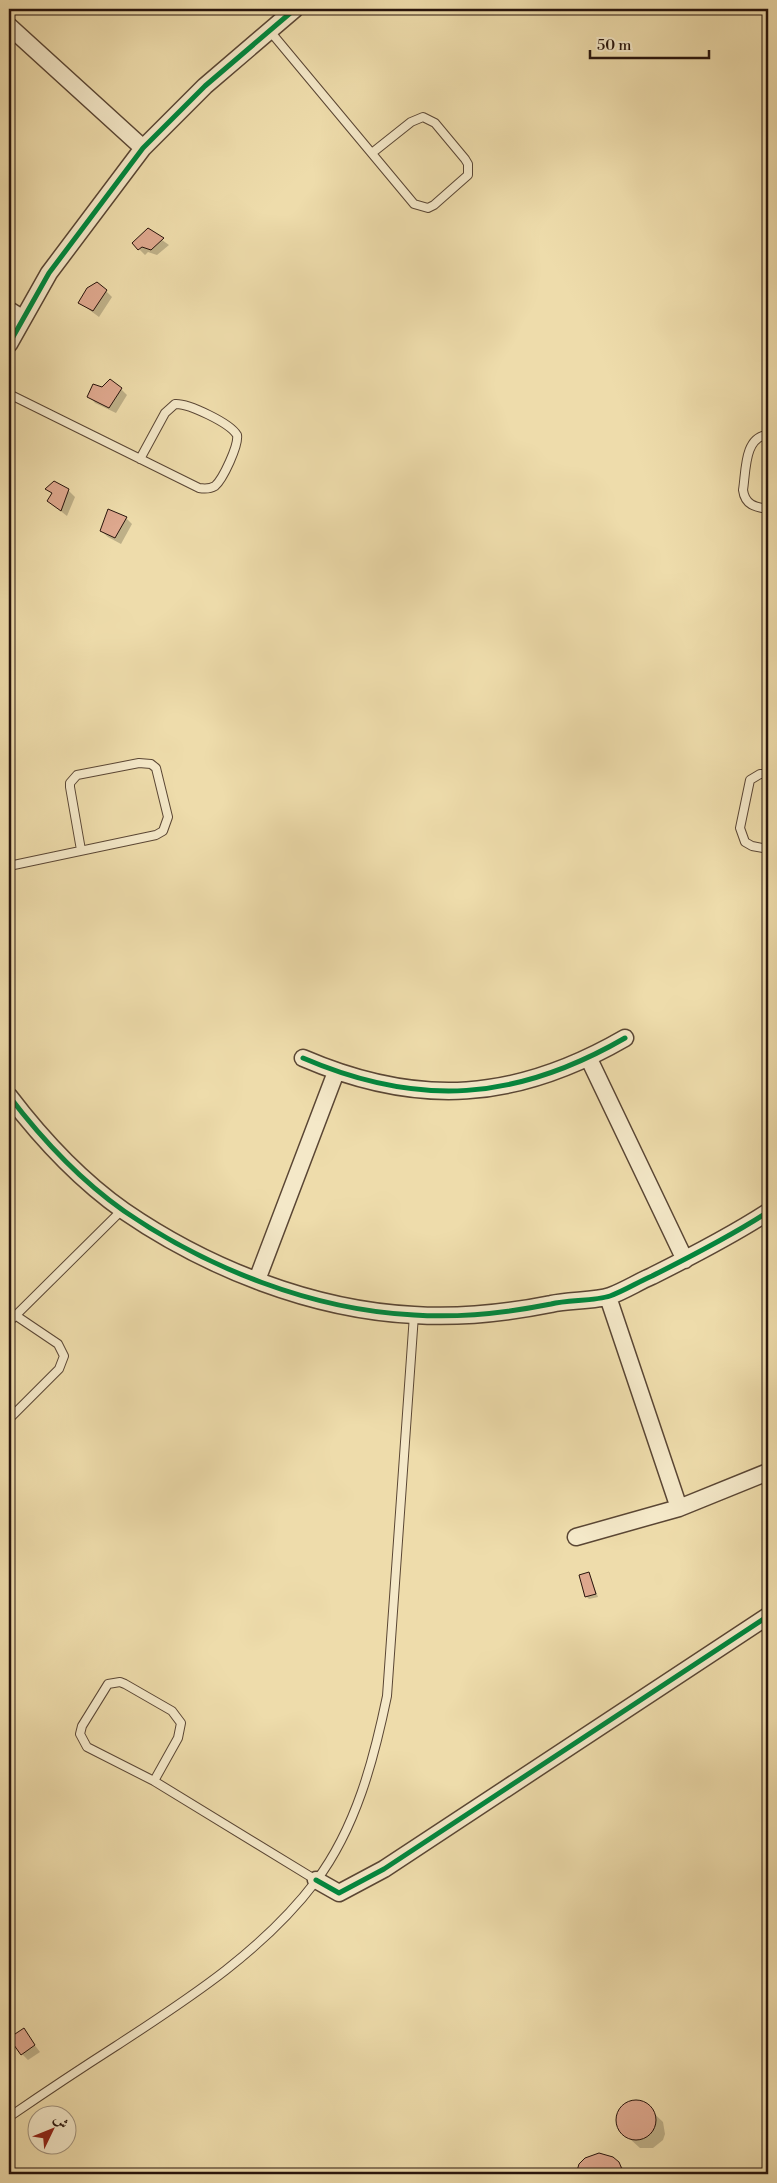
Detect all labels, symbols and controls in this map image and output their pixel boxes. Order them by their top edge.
scale bar [590,28,708,60]
text: 50 m [597,36,631,55]
north arrow [28,2106,78,2156]
text: ش [49,2111,72,2133]

